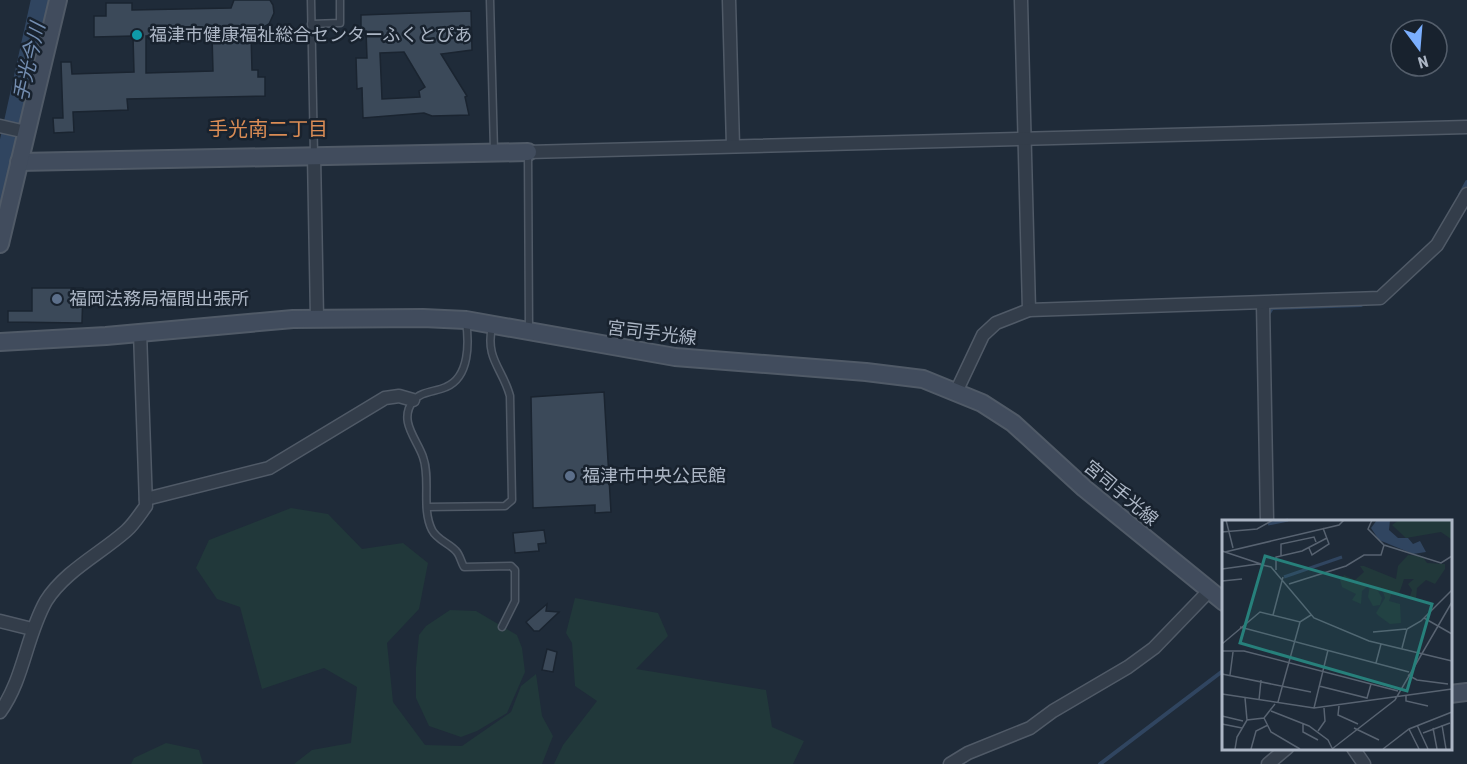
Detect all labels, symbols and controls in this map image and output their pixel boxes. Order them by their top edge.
water label: 手光今川 [8,18,50,104]
north arrow [1389,18,1449,78]
place label: 福津市健康福祉総合センターふくとぴあ [149,24,472,45]
marker: 福津市健康福祉総合センターふくとぴあ [130,28,144,42]
text: N [1416,51,1430,72]
district label: 手光南二丁目 [208,117,328,141]
place label: 福岡法務局福間出張所 [69,288,249,309]
marker: 福岡法務局福間出張所 [50,292,64,306]
street label: 宮司手光線 [606,317,698,348]
street label: 宮司手光線 [1080,456,1163,530]
place label: 福津市中央公民館 [582,465,726,486]
marker: 福津市中央公民館 [563,469,577,483]
inset map [1222,520,1452,749]

